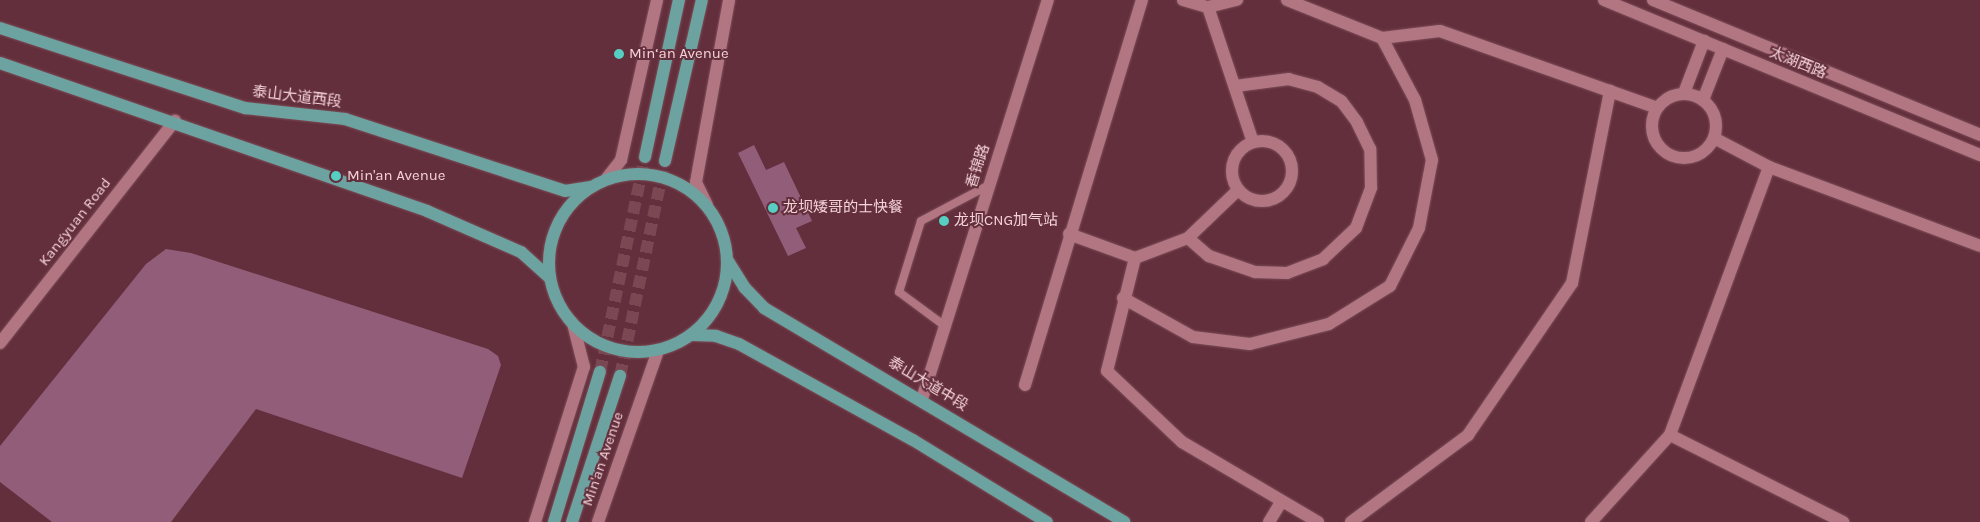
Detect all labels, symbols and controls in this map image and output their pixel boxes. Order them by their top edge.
street label: 太湖西路 [1767,43,1829,83]
place label: Min‘an Avenue [629,45,729,63]
marker: Min‘an Avenue [613,48,625,60]
street label: 泰山大道西段 [251,83,343,111]
street label: 香锦路 [962,142,994,190]
place label: Min'an Avenue [347,167,445,185]
marker: Min'an Avenue [329,169,343,183]
street label: Kangyuan Road [35,174,115,270]
place label: 龙坝矮哥的士快餐 [783,199,903,217]
marker: 龙坝矮哥的士快餐 [767,202,779,214]
place label: 龙坝CNG加气站 [954,212,1058,230]
marker: 龙坝CNG加气站 [938,215,950,227]
street label: 泰山大道中段 [885,353,971,415]
street label: Min'an Avenue [578,410,628,508]

